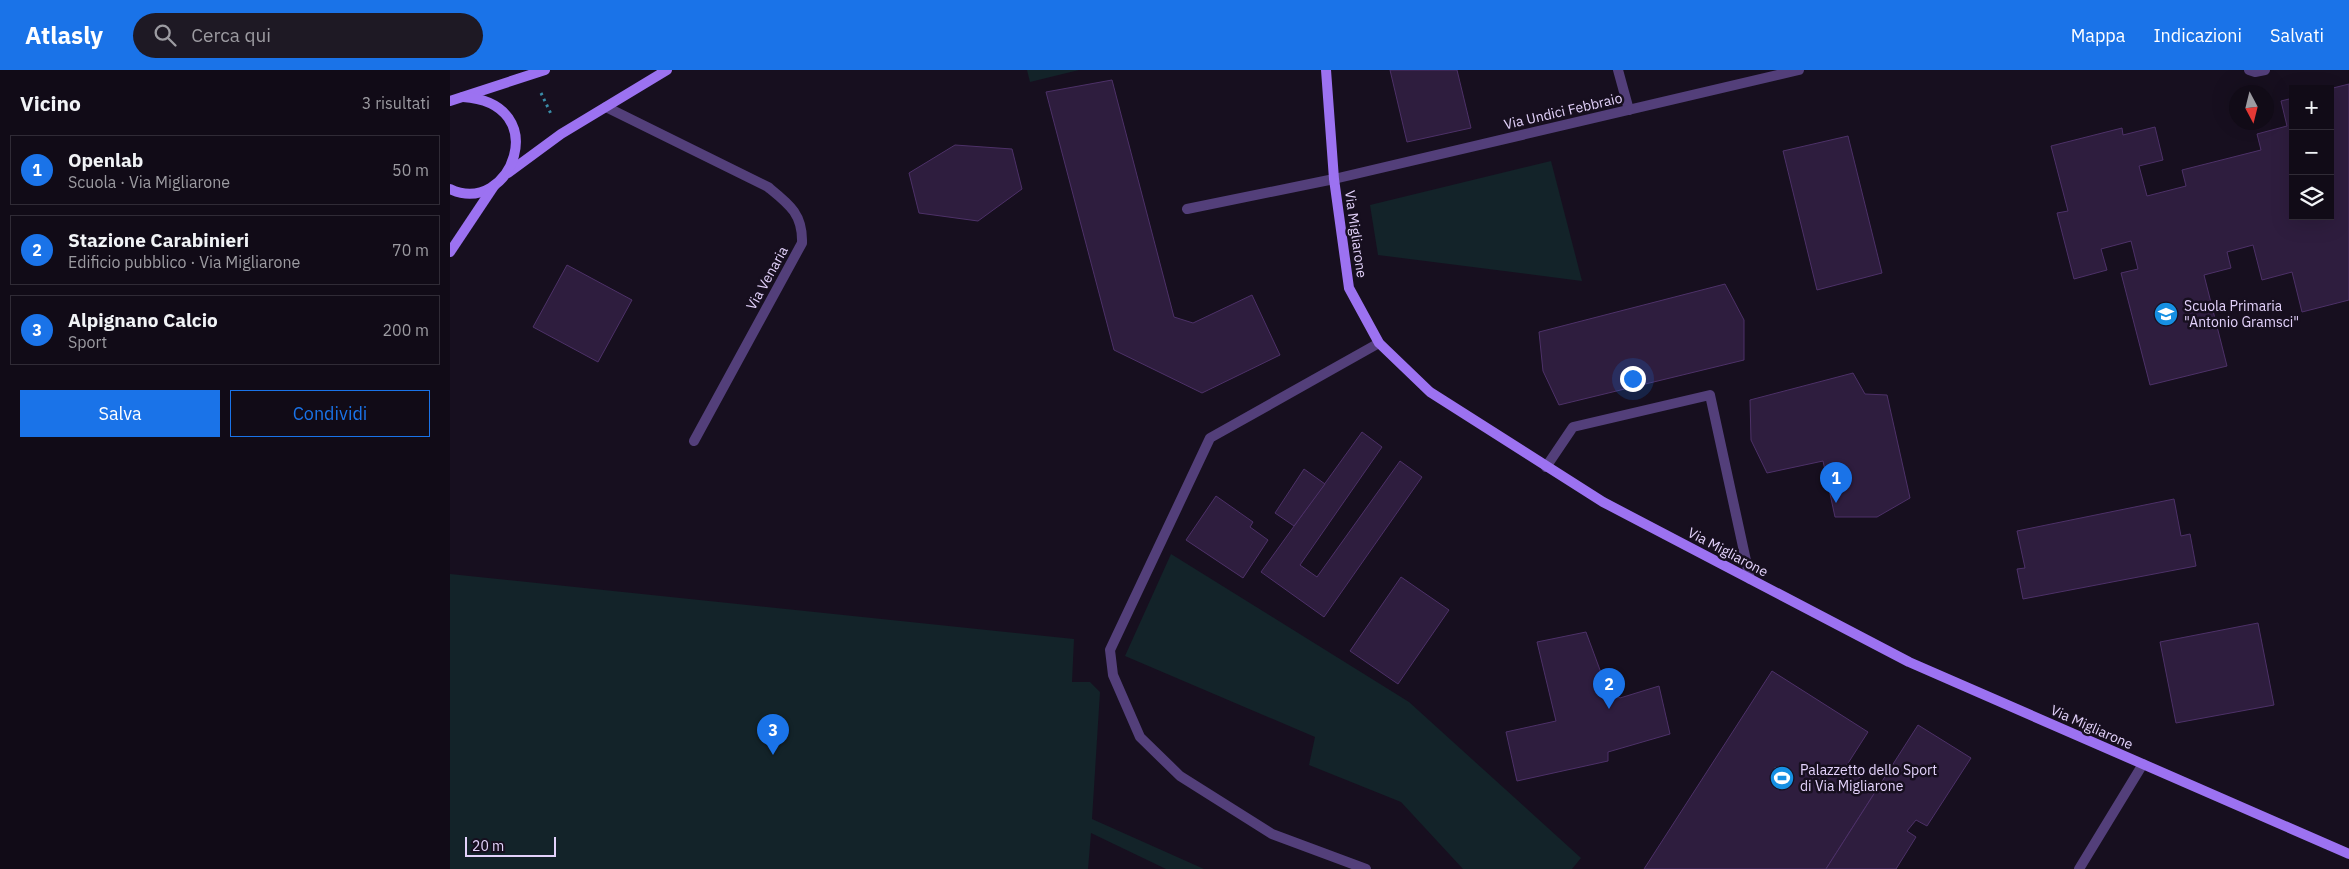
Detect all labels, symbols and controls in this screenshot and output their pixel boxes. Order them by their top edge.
search box [133,13,483,58]
text: Atlasly [25,19,103,51]
icon: search [151,21,179,49]
text: Cerca qui [191,23,271,47]
text: Mappa [2071,24,2125,47]
text: Indicazioni [2153,24,2242,47]
text: Salvati [2270,24,2324,47]
north arrow [2229,85,2274,130]
map controls [2289,85,2334,220]
button: + [2289,85,2334,130]
text: Vicino [20,89,81,117]
street label: Via Undici Febbraio [1502,89,1624,133]
text: 3 risultati [362,93,430,113]
button: − [2289,130,2334,175]
text: Openlab [68,148,143,172]
text: 1 [32,160,42,180]
text: 50 m [392,160,429,180]
text: Scuola · Via Migliarone [68,172,230,192]
button: layers [2289,175,2334,220]
street label: Via Migliarone [1341,189,1371,279]
text: Stazione Carabinieri [68,228,249,252]
text: 2 [32,240,42,260]
text: 70 m [392,240,429,260]
street label: Via Venaria [742,243,792,313]
text: Edificio pubblico · Via Migliarone [68,252,300,272]
place label: Scuola Primaria "Antonio Gramsci" [2184,297,2299,331]
school or university icon: Scuola Primaria "Antonio Gramsci" [2153,301,2179,327]
text: Alpignano Calcio [68,308,218,332]
text: 3 [32,320,42,340]
text: 200 m [382,320,429,340]
text: Sport [68,332,107,352]
your location [1620,366,1646,392]
button: Salva [20,390,220,437]
button: Condividi [230,390,430,437]
pin: 1 [1820,462,1852,503]
street label: Via Migliarone [1685,523,1772,581]
pin: 2 [1593,668,1625,709]
street label: Via Migliarone [2048,701,2136,753]
pin: 3 [757,714,789,755]
place label: Palazzetto dello Sport di Via Migliarone [1800,761,1937,795]
sports icon: Palazzetto dello Sport di Via Migliarone [1769,765,1795,791]
scale bar [465,834,556,857]
text: 20 m [472,837,504,855]

